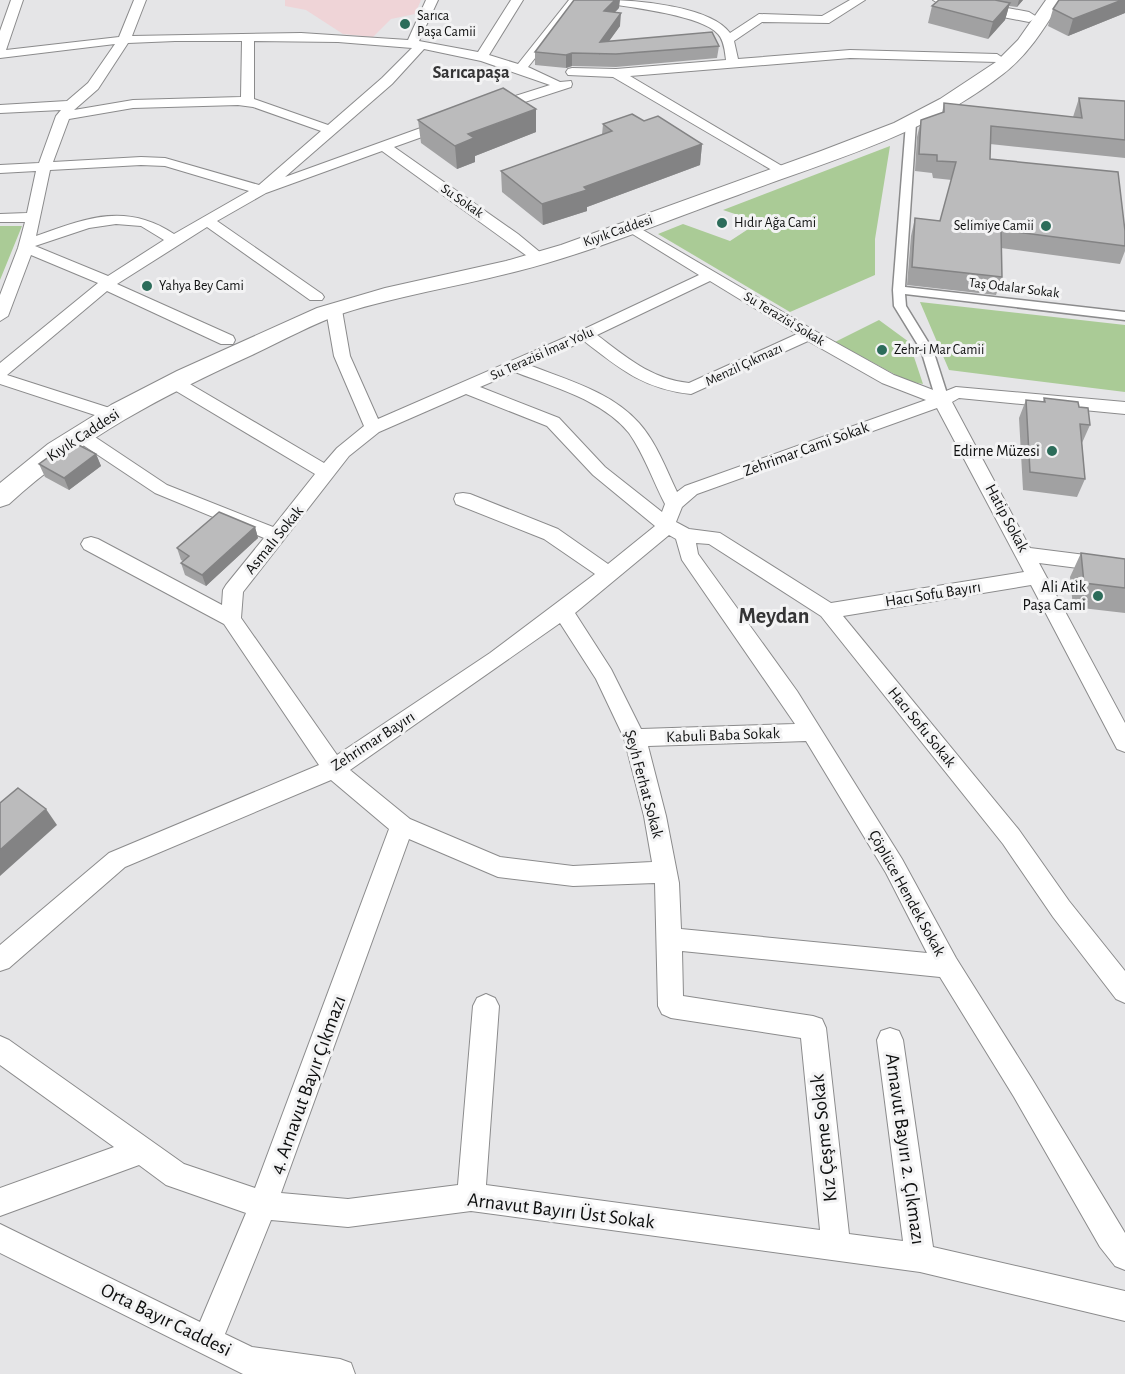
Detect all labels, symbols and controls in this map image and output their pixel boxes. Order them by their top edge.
place label: Sarıca Paşa Camii [417,9,476,39]
marker: Sarıca Paşa Camii [398,17,412,31]
district label: Sarıcapaşa [432,64,510,82]
street label: Su Sokak [438,181,486,221]
street label: Kıyık Caddesi [582,213,654,249]
marker: Hıdır Ağa Cami [715,216,729,230]
place label: Hıdır Ağa Cami [734,216,816,230]
place label: Selimiye Camii [954,219,1034,233]
marker: Selimiye Camii [1039,219,1053,233]
street label: Taş Odalar Sokak [968,275,1061,301]
marker: Yahya Bey Cami [140,279,154,293]
place label: Yahya Bey Cami [159,279,244,293]
street label: Su Terazisi Sokak [741,289,827,349]
street label: Su Terazisi İmar Yolu [487,322,596,383]
street label: Menzil Çıkmazı [703,341,785,389]
marker: Zehr-i Mar Camii [875,343,889,357]
place label: Zehr-i Mar Camii [894,343,984,357]
street label: Kıyık Caddesi [44,406,123,465]
street label: Zehrimar Cami Sokak [741,419,871,479]
place label: Edirne Müzesi [953,443,1040,459]
marker: Edirne Müzesi [1045,444,1059,458]
street label: Hatip Sokak [982,481,1032,555]
street label: Asmalı Sokak [242,502,307,577]
street label: Hacı Sofu Bayırı [884,579,982,610]
place label: Ali Atik Paşa Cami [1023,579,1087,613]
marker: Ali Atik Paşa Cami [1091,589,1105,603]
district label: Meydan [739,605,809,628]
street label: Hacı Sofu Sokak [885,684,959,771]
street label: Zehrimar Bayırı [328,708,418,775]
street label: Kabuli Baba Sokak [666,725,781,745]
street label: Şeyh Ferhat Sokak [621,728,666,841]
street label: Çöplüce Hendek Sokak [866,828,948,959]
street label: 4. Arnavut Bayır Çıkmazı [266,993,350,1177]
street label: Arnavut Bayırı 2. Çıkmazı [882,1052,928,1246]
street label: Kız Çeşme Sokak [807,1073,841,1203]
street label: Arnavut Bayırı Üst Sokak [466,1190,656,1232]
street label: Orta Bayır Caddesi [97,1280,235,1360]

